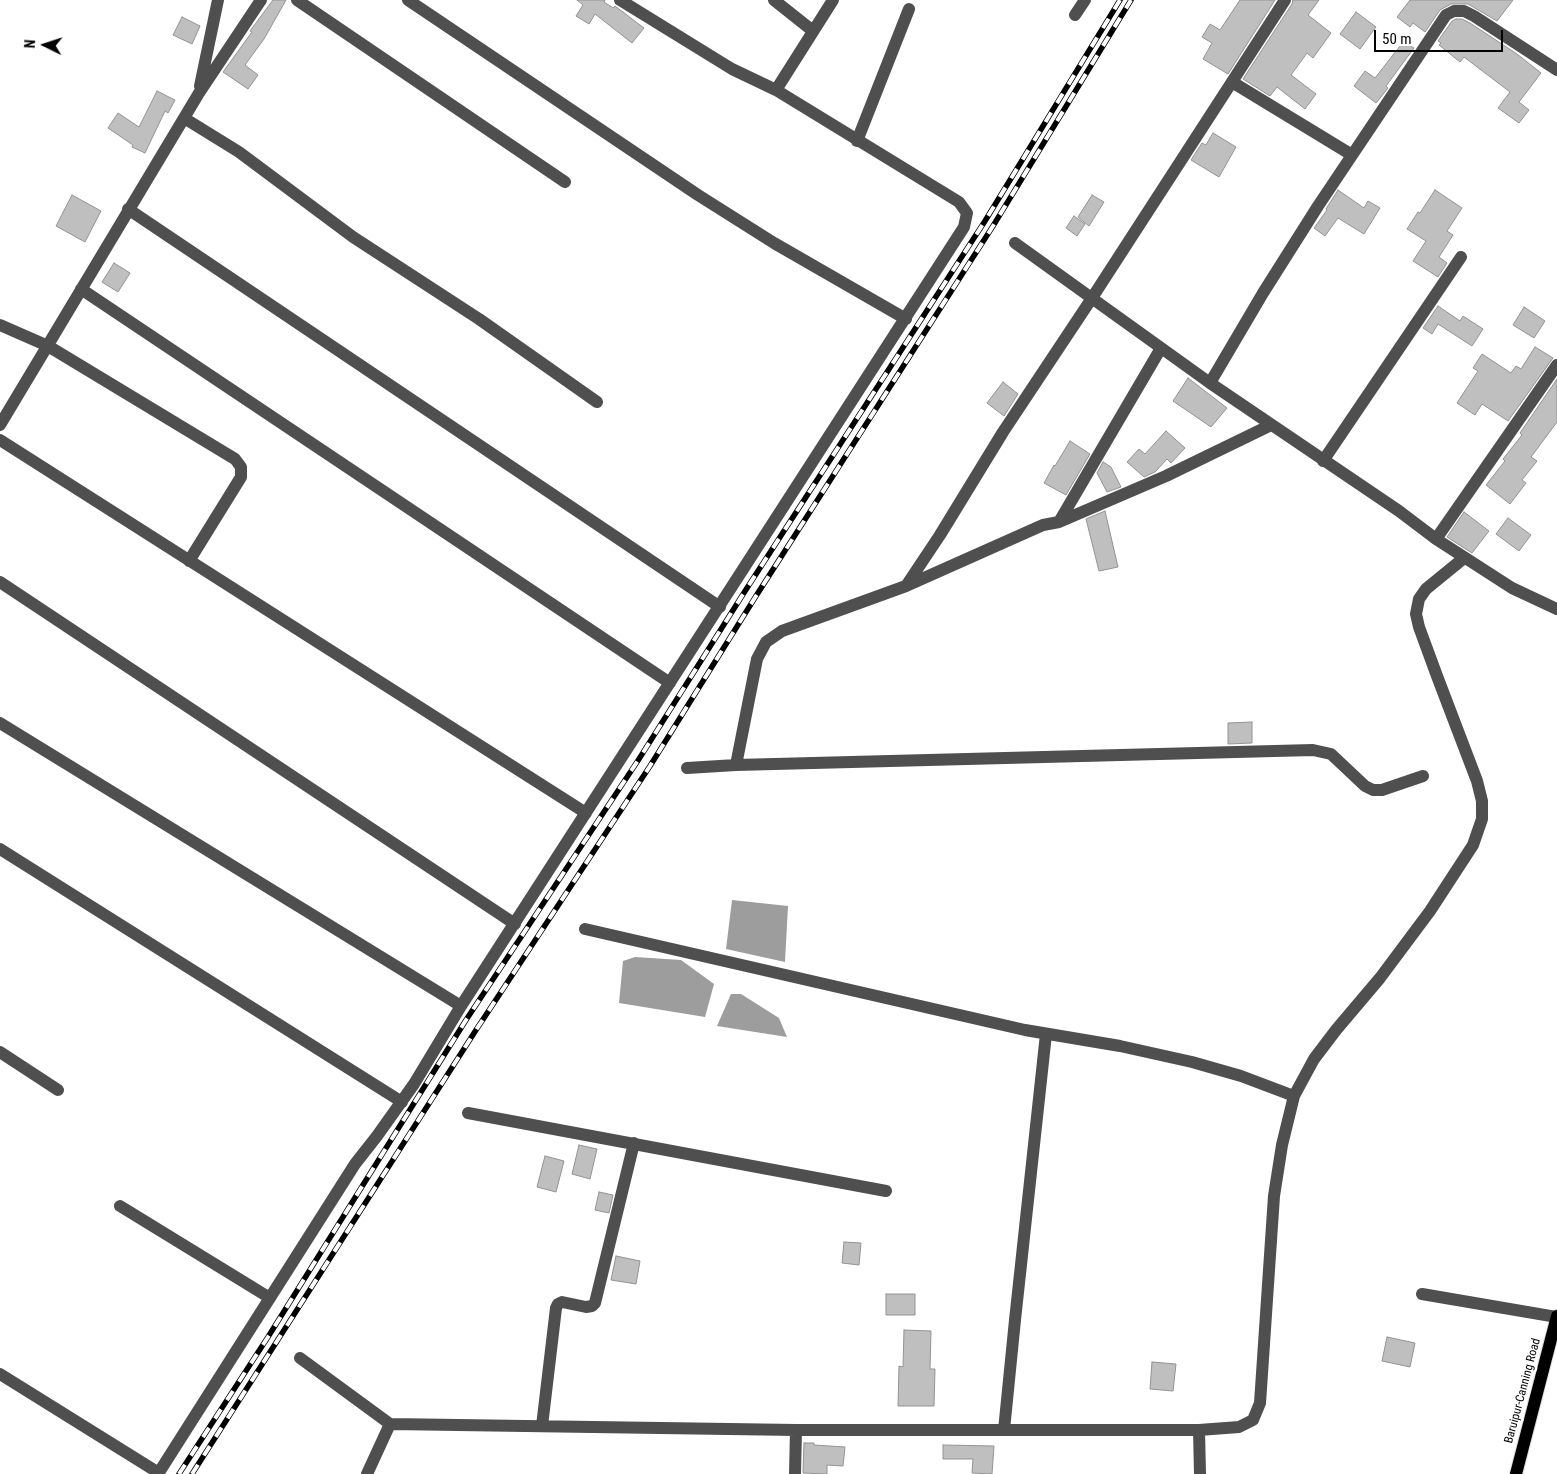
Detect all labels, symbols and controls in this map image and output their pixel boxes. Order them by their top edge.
north arrow [20,20,70,70]
scale bar [1377,20,1506,52]
text: 50 m [1382,30,1412,48]
text: N [22,39,38,49]
street label: Baruipur-Canning Road [1502,1337,1544,1445]

